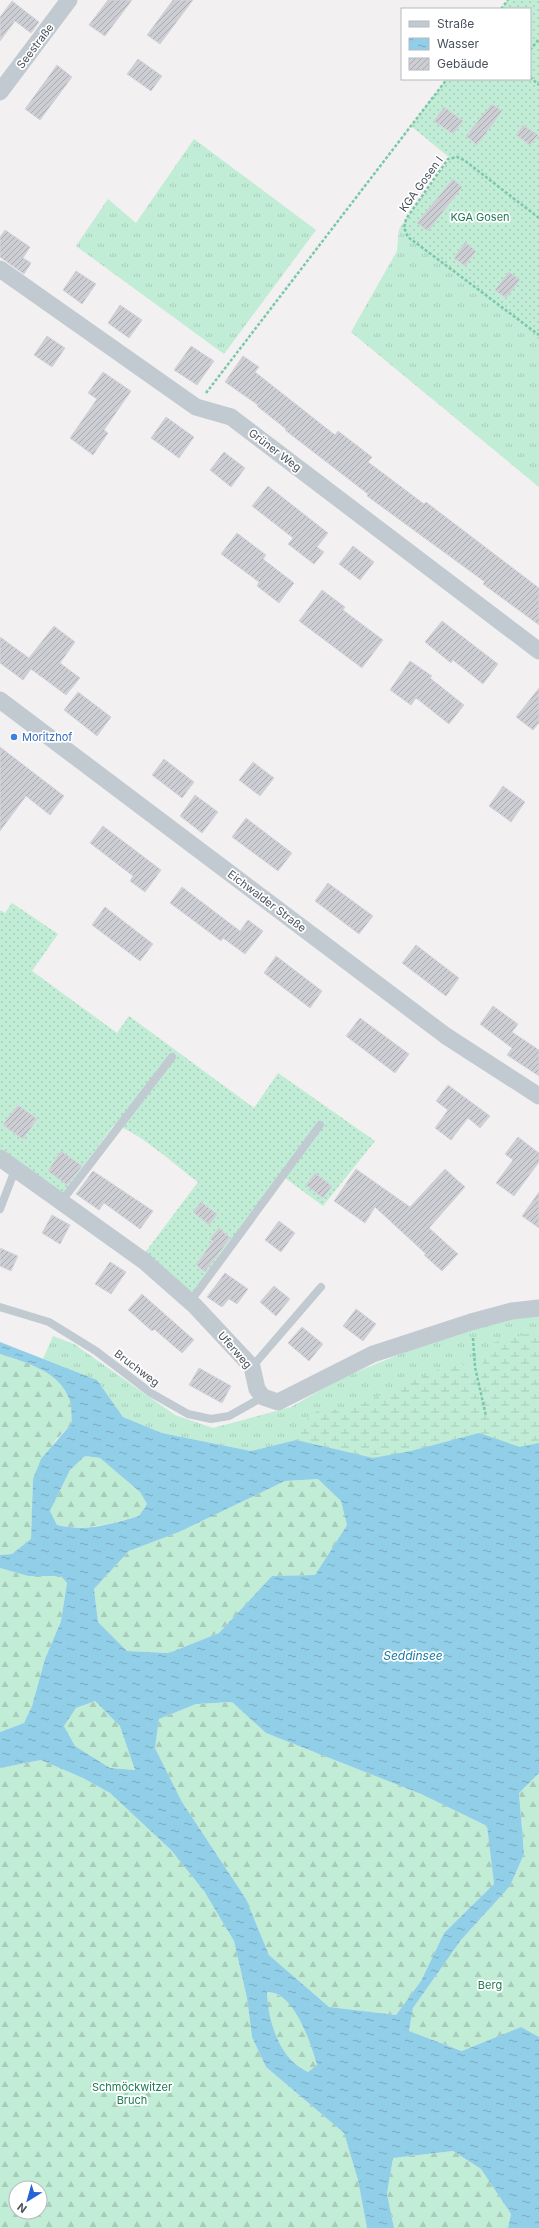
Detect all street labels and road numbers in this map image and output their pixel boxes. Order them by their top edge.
street label: Seestraße [14,21,56,71]
street label: KGA Gosen I [396,153,446,215]
street label: Grüner Weg [246,426,304,474]
street label: Eichwalder Straße [225,867,309,935]
street label: Uferweg [215,1329,255,1371]
street label: Bruchweg [112,1347,162,1389]

